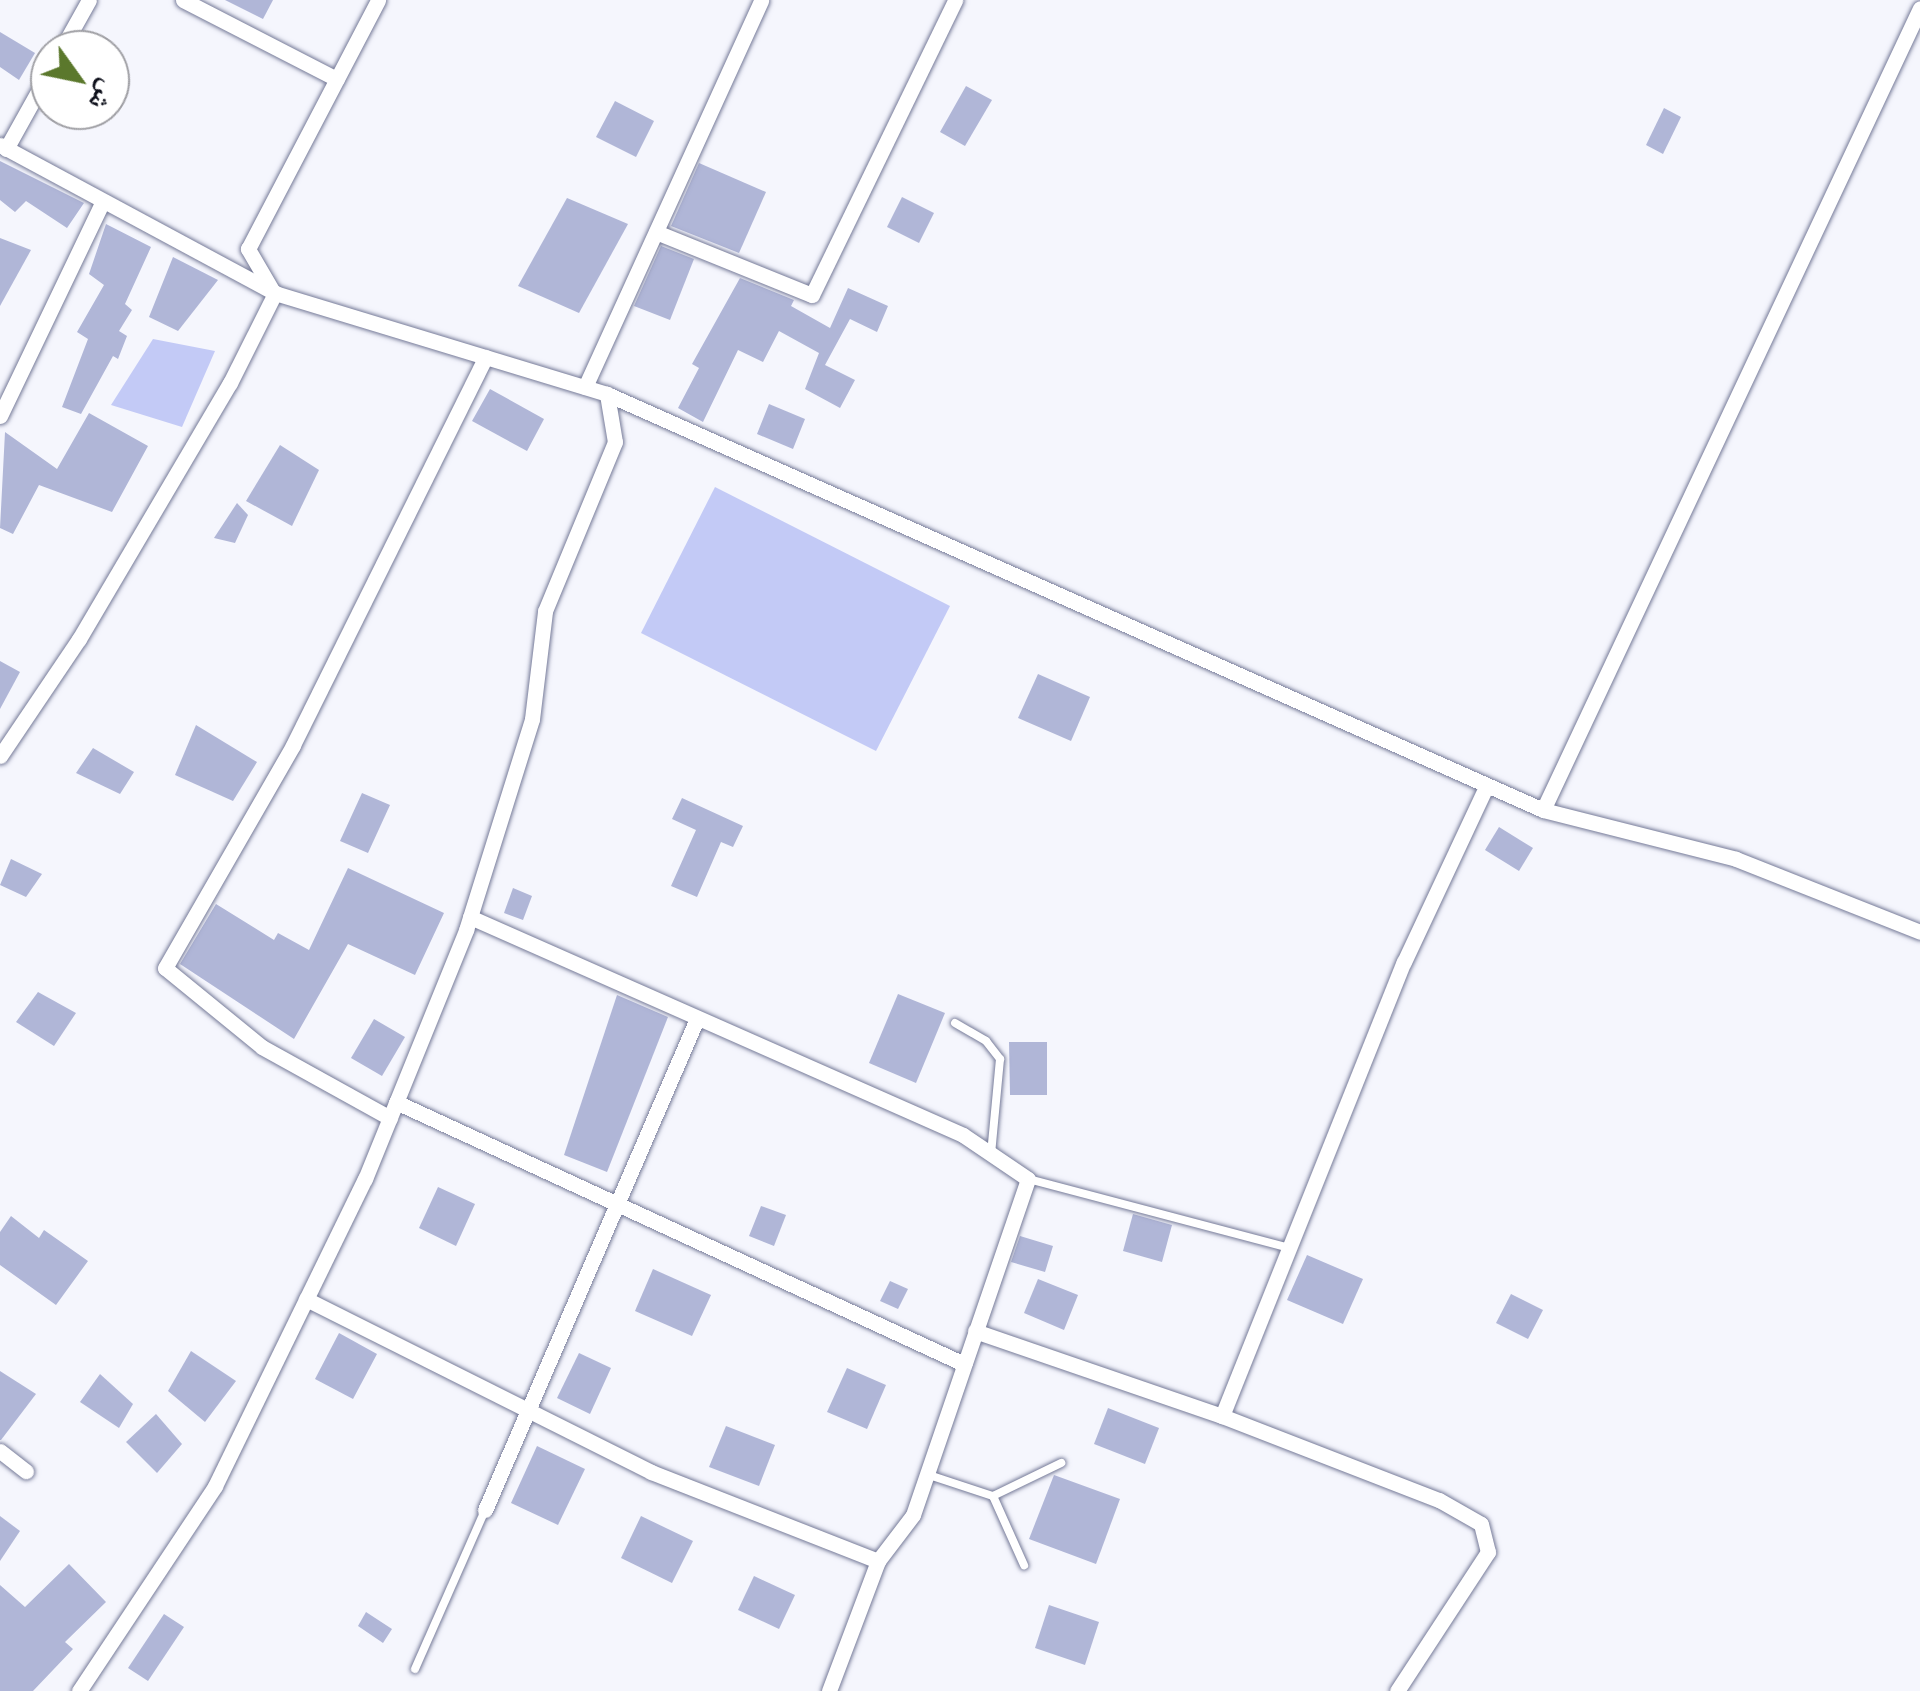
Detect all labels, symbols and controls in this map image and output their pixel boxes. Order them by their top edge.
north arrow [30,30,130,130]
text: ش [82,74,126,117]

